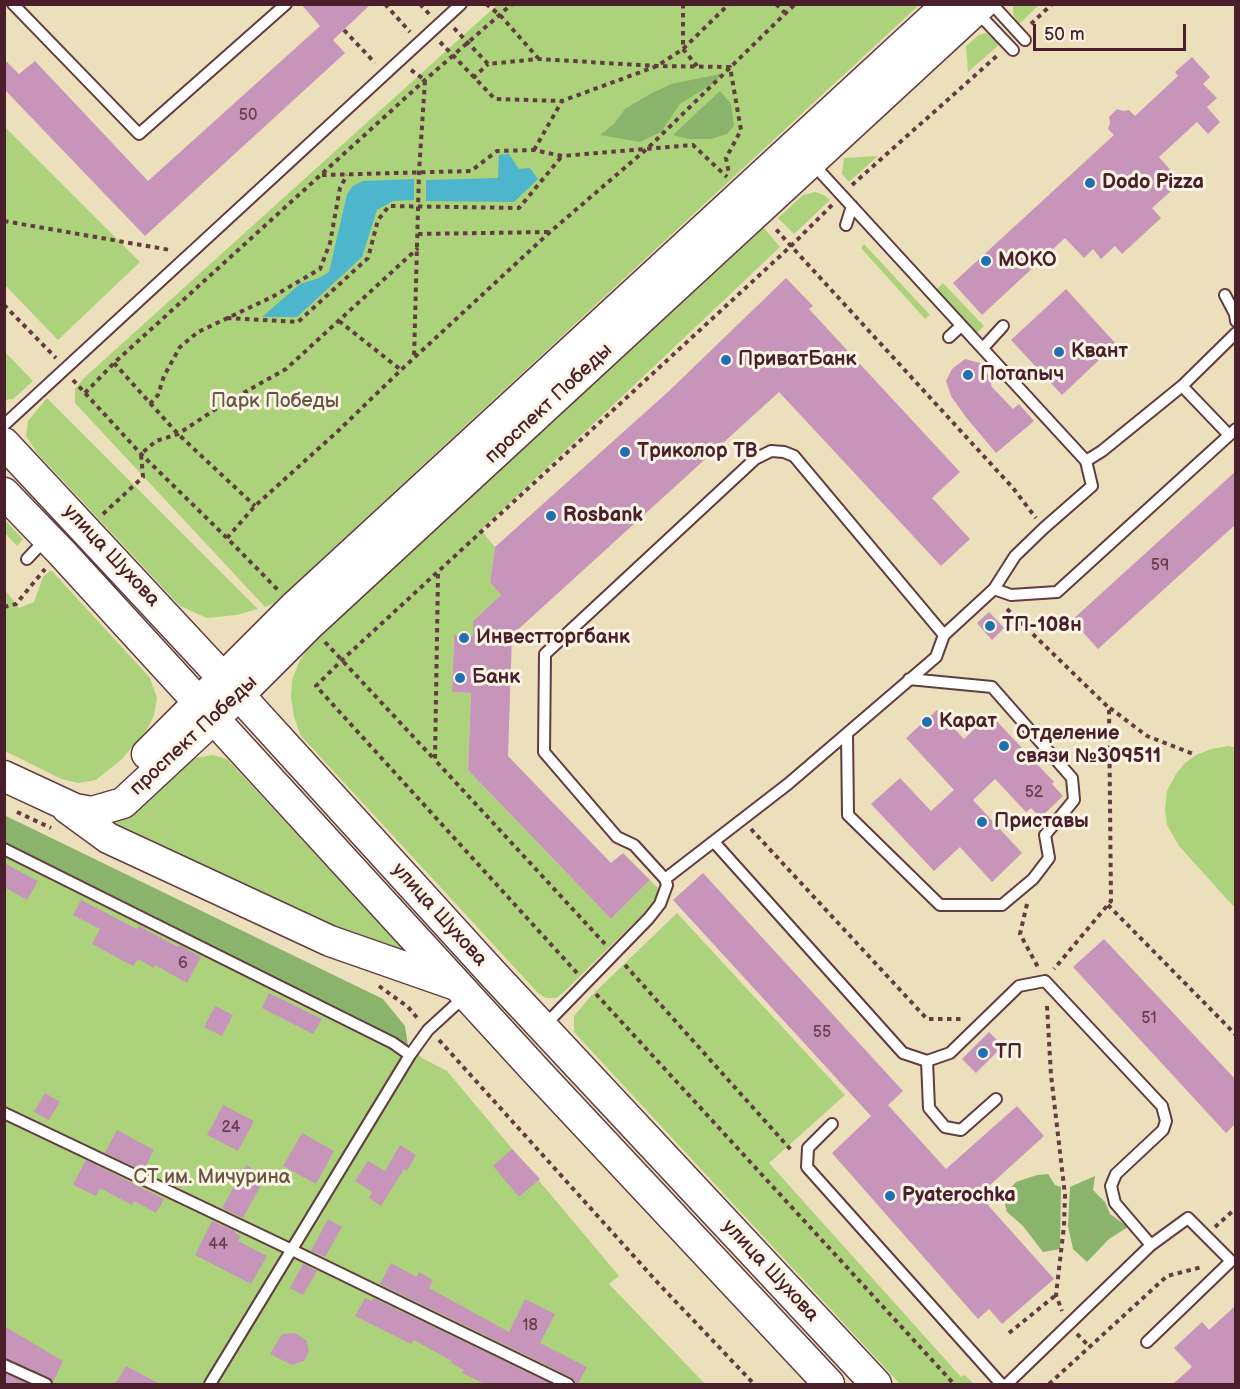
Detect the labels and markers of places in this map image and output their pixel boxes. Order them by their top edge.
place label: Dodo Pizza [1102,171,1204,195]
marker: Dodo Pizza [1083,176,1097,190]
place label: МОКО [998,249,1057,273]
marker: МОКО [979,254,993,268]
place label: Квант [1071,340,1128,364]
marker: Квант [1052,345,1066,359]
place label: ПриватБанк [738,348,856,372]
marker: ПриватБанк [719,353,733,367]
place label: Потапыч [980,363,1064,387]
marker: Потапыч [961,368,975,382]
place label: Триколор ТВ [637,440,758,464]
marker: Триколор ТВ [618,445,632,459]
place label: Rosbank [563,504,643,528]
marker: Rosbank [544,509,558,523]
place label: ТП-108н [1002,614,1082,638]
marker: ТП-108н [983,619,997,633]
place label: Инвестторгбанк [476,626,630,650]
marker: Инвестторгбанк [457,631,471,645]
place label: Банк [472,666,520,690]
marker: Банк [453,671,467,685]
place label: Карат [939,710,997,734]
marker: Карат [920,715,934,729]
place label: Отделение связи №309511 [1016,722,1161,769]
marker: Отделение связи №309511 [997,739,1011,753]
place label: Приставы [994,810,1089,834]
marker: Приставы [975,815,989,829]
place label: ТП [995,1041,1022,1065]
marker: ТП [976,1046,990,1060]
place label: Pyaterochka [902,1184,1016,1208]
marker: Pyaterochka [883,1189,897,1203]

